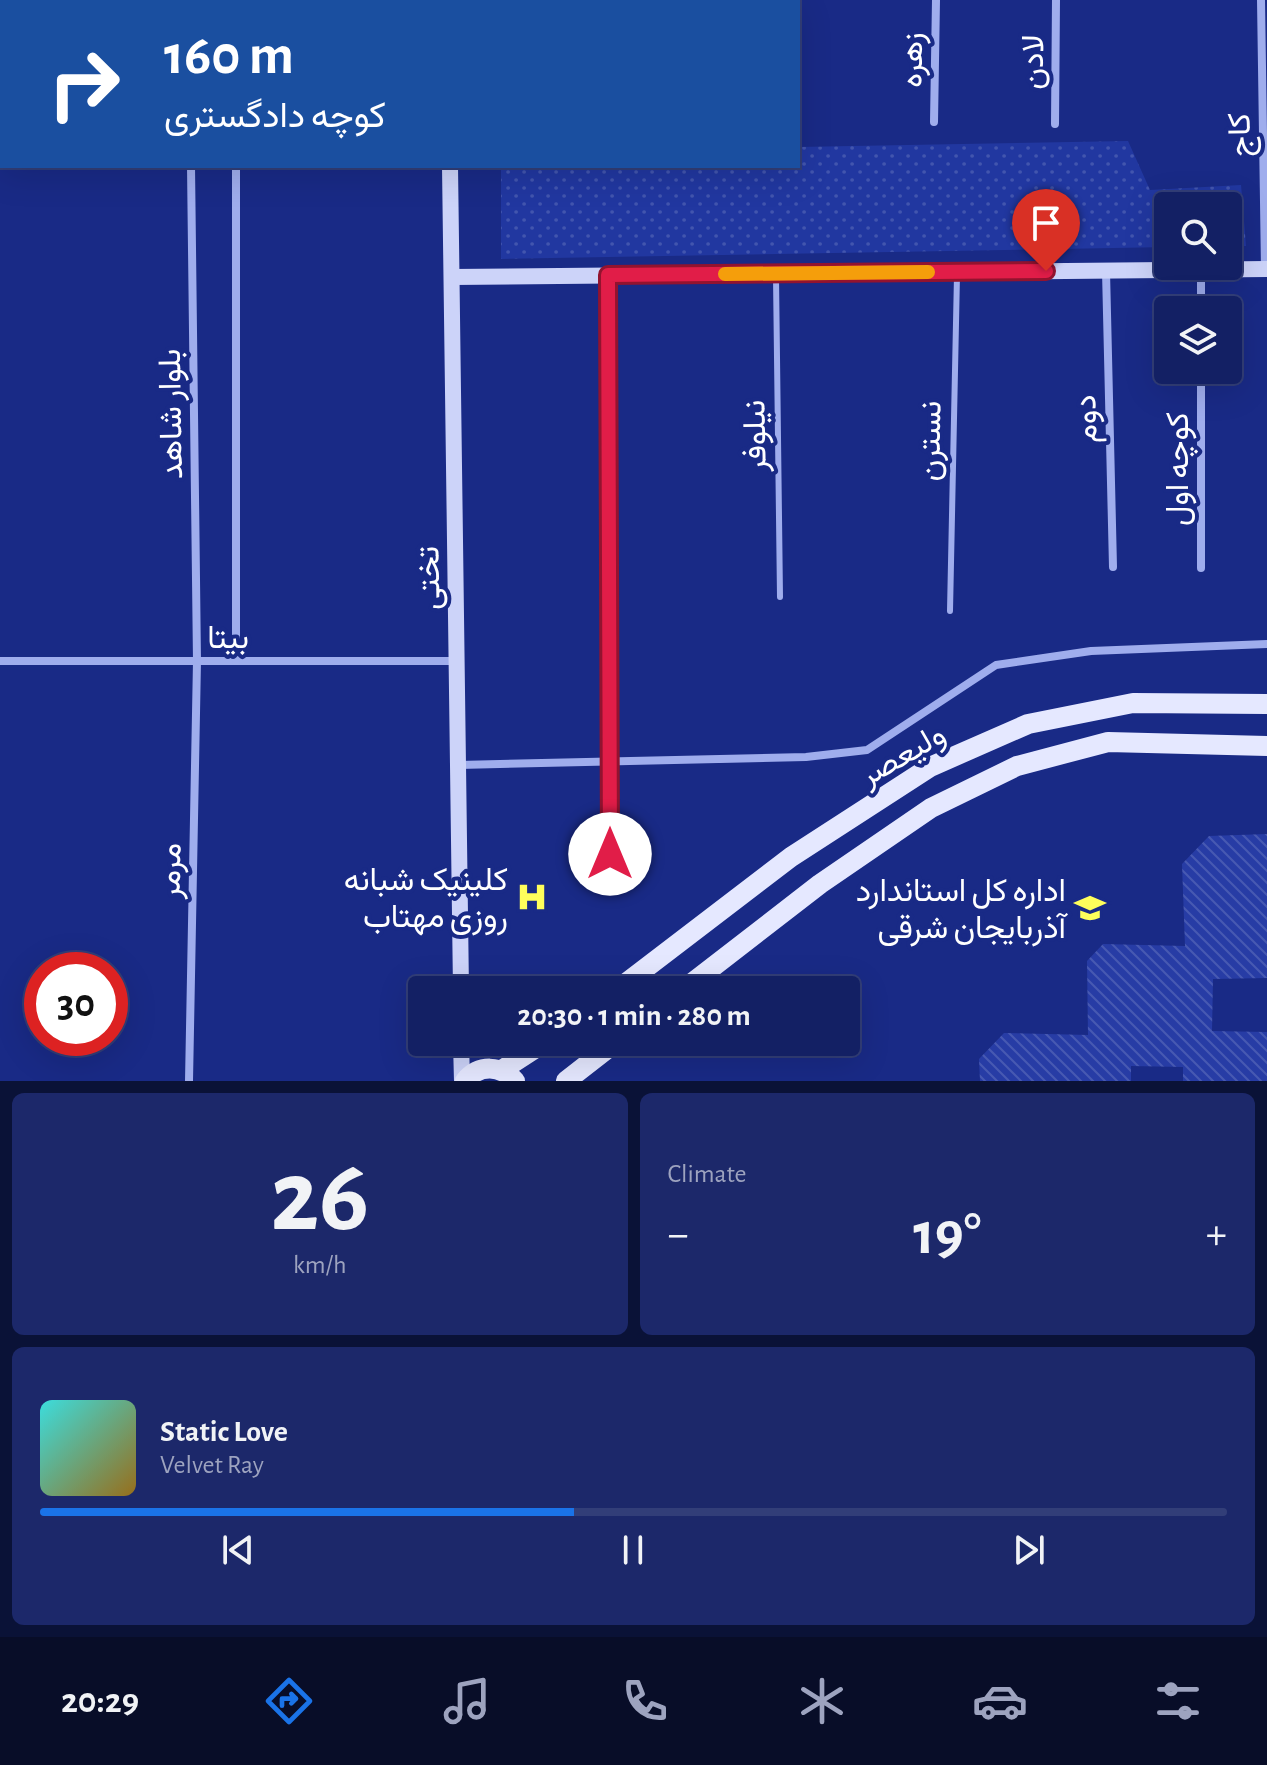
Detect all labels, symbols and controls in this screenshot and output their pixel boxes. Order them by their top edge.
text: 160 m [164,28,294,84]
icon: right [32,32,136,136]
street label: زهره [896,32,931,88]
street label: لادن [1017,34,1050,90]
text: کوچه دادگستری [164,98,386,134]
street label: کاج [1224,113,1261,157]
pin [1012,189,1080,271]
map controls [1154,192,1242,384]
button: search [1154,192,1242,280]
icon: arrive [1024,201,1068,245]
button: layers [1154,296,1242,384]
street label: بلوار شاهد [154,348,191,479]
street label: دوم [1070,394,1106,444]
street label: نیلوفر [738,400,775,473]
street label: نسترن [913,400,950,482]
street label: کوچه اول [1162,412,1199,526]
street label: تختى [412,546,448,610]
street label: بیتا [207,622,249,655]
street label: ولیعصر [853,718,952,795]
position arrow [568,812,652,896]
street label: مرمر [153,843,189,901]
place label: کلینیک شبانه روزی مهتاب [344,864,508,936]
place label: اداره کل استاندارد آذربایجان شرقی [856,875,1069,947]
hospital icon: کلینیک شبانه روزی مهتاب [515,880,549,914]
school or university icon: اداره کل استاندارد آذربایجان شرقی [1073,891,1107,925]
speed limit sign: 30 [24,952,128,1056]
text: 20:30 · 1 min · 280 m [517,1001,751,1031]
text: 26 [270,1146,369,1250]
text: Climate [668,1161,746,1187]
text: 19° [913,1205,981,1265]
text: − [668,1213,689,1257]
text: + [1206,1213,1227,1257]
text: km/h [293,1252,347,1278]
text: Static Love [160,1417,288,1447]
text: Velvet Ray [160,1452,264,1478]
icon: previous [216,1528,260,1572]
icon: pause [611,1528,655,1572]
icon: next [1007,1528,1051,1572]
icon: directions [261,1673,317,1729]
icon: music [439,1673,495,1729]
icon: phone [617,1673,673,1729]
icon: climate [794,1673,850,1729]
icon: car [972,1673,1028,1729]
icon: filters [1150,1673,1206,1729]
text: 20:29 [61,1683,139,1719]

